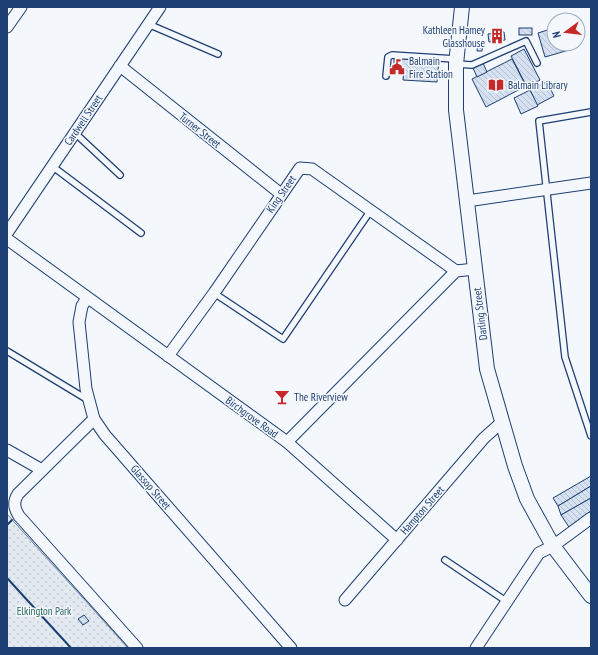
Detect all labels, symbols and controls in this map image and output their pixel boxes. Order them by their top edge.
north arrow [546,12,586,52]
place label: Kathleen Hamey Glasshouse [423,23,486,50]
building icon: Kathleen Hamey Glasshouse [488,27,506,45]
text: N [549,30,564,39]
place label: Balmain Fire Station [409,54,453,81]
public building icon: Balmain Fire Station [388,58,406,76]
library icon: Balmain Library [487,76,505,94]
place label: Balmain Library [508,78,568,92]
street label: Cardwell Street [61,92,105,148]
street label: Turner Street [176,109,224,151]
street label: King Street [263,173,299,215]
street label: Darling Street [470,287,490,341]
bar icon: The Riverview [273,388,291,406]
place label: The Riverview [294,390,348,404]
street label: Birchgrove Road [223,393,281,441]
street label: Glassop Street [128,462,174,512]
street label: Hampton Street [397,483,447,537]
park label: Elkington Park [17,604,72,618]

